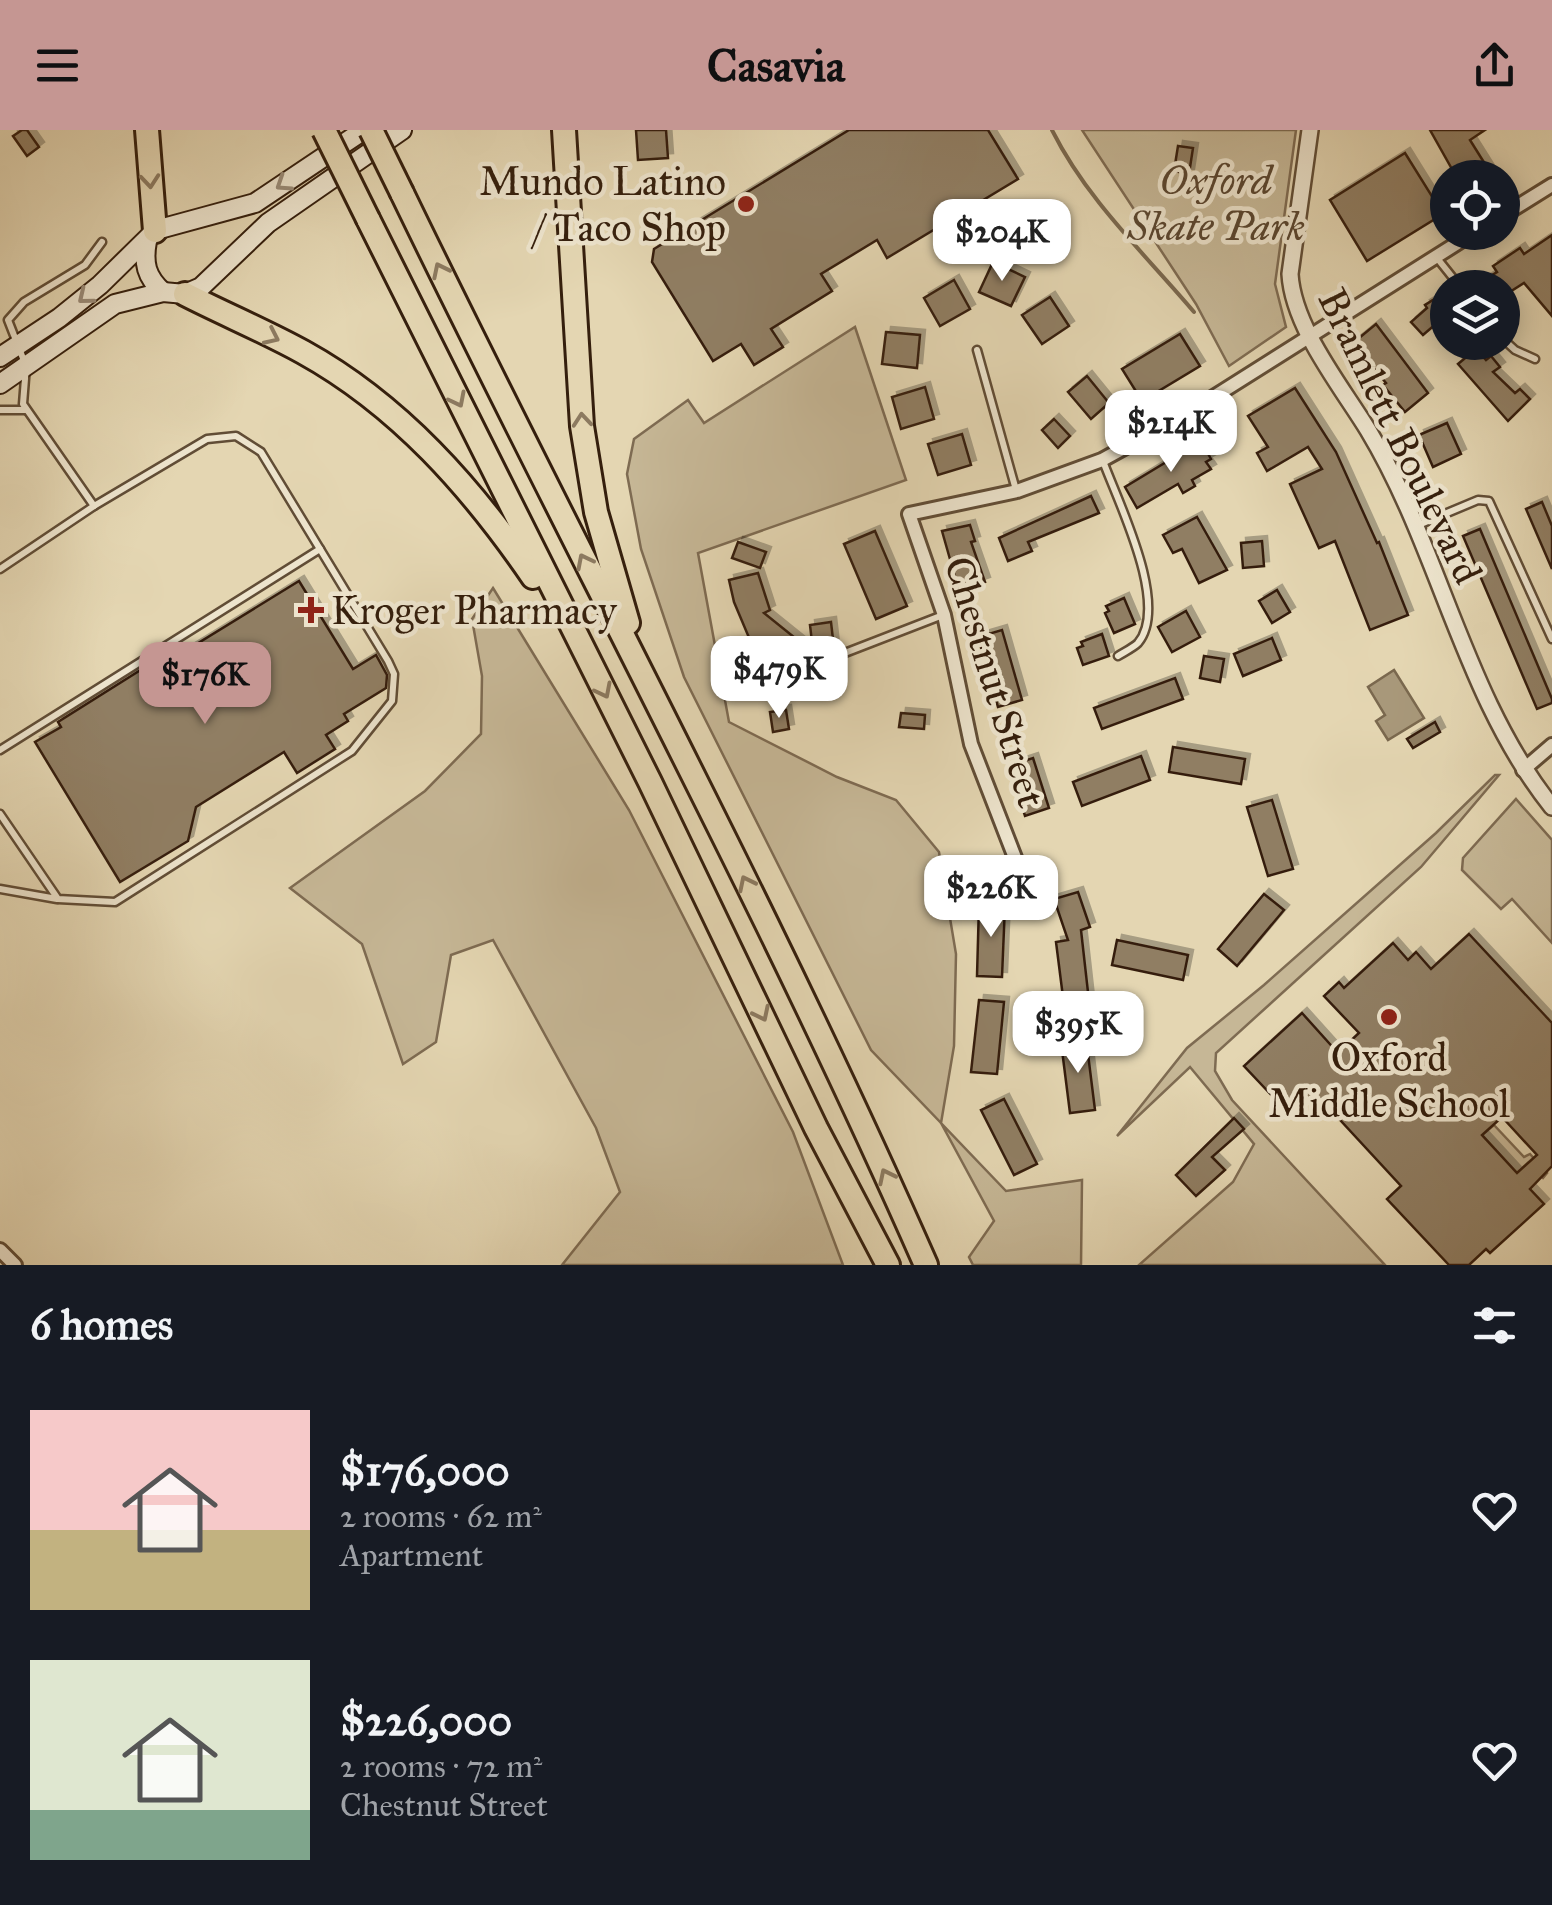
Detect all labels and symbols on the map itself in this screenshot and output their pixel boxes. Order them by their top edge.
park label: Oxford Skate Park [1126,156,1305,251]
place label: Mundo Latino / Taco Shop [479,157,726,252]
one-way arrow [276,171,294,190]
one-way arrow [139,173,161,189]
marker: Mundo Latino / Taco Shop [735,193,757,215]
pin: $204K [932,199,1072,284]
one-way arrow [432,262,452,280]
street label: Bramlett Boulevard [1307,280,1493,592]
one-way arrow [79,285,97,303]
one-way arrow [262,325,280,345]
one-way arrow [446,390,465,408]
pin: $214K [1101,390,1241,475]
one-way arrow [572,412,593,428]
street label: Chestnut Street [934,551,1056,813]
one-way arrow [577,554,596,572]
place label: Kroger Pharmacy [331,586,618,635]
marker: Kroger Pharmacy [300,599,322,621]
pin: $479K [709,636,849,721]
pin: $176K [135,642,275,727]
one-way arrow [592,680,611,698]
pin: $226K [921,855,1061,940]
one-way arrow [738,875,758,893]
pin: $395K [1008,991,1148,1076]
one-way arrow [749,1004,769,1022]
marker: Oxford Middle School [1378,1006,1400,1028]
place label: Oxford Middle School [1268,1033,1510,1128]
one-way arrow [878,1168,898,1186]

